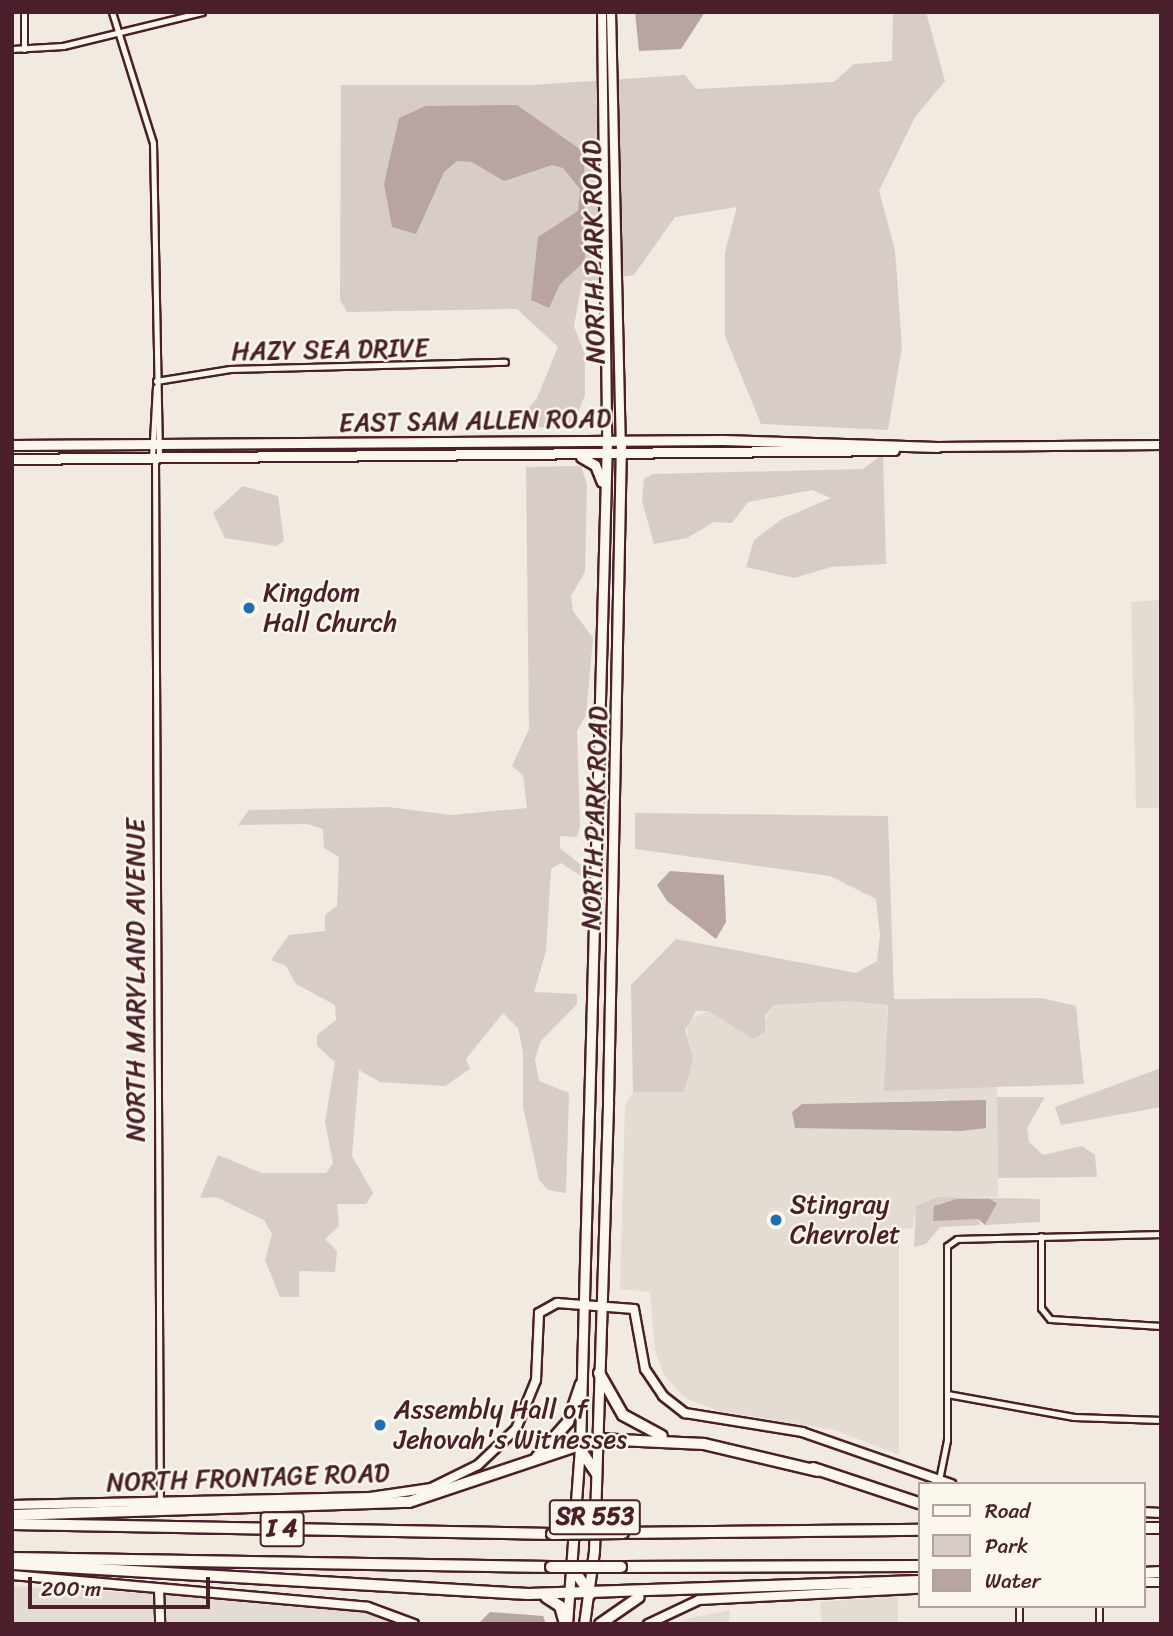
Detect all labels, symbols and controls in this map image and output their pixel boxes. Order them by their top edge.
street label: NORTH PARK ROAD [576,141,612,363]
street label: HAZY SEA DRIVE [231,333,429,367]
street label: EAST SAM ALLEN ROAD [337,403,613,439]
place label: Kingdom Hall Church [263,577,397,638]
marker: Kingdom Hall Church [241,600,257,616]
street label: NORTH PARK ROAD [576,706,614,930]
street label: NORTH MARYLAND AVENUE [120,819,152,1141]
place label: Stingray Chevrolet [790,1189,900,1250]
marker: Stingray Chevrolet [768,1212,784,1228]
place label: Assembly Hall of Jehovah's Witnesses [394,1394,627,1456]
marker: Assembly Hall of Jehovah's Witnesses [372,1417,388,1433]
street label: NORTH FRONTAGE ROAD [105,1457,391,1499]
legend [918,1482,1145,1608]
text: Road [985,1492,1030,1530]
road number: SR 553 [548,1497,642,1538]
road number: I 4 [259,1508,305,1549]
text: Park [985,1527,1028,1565]
scale bar [32,1562,214,1606]
text: Water [985,1562,1040,1600]
text: 200 m [41,1570,101,1608]

